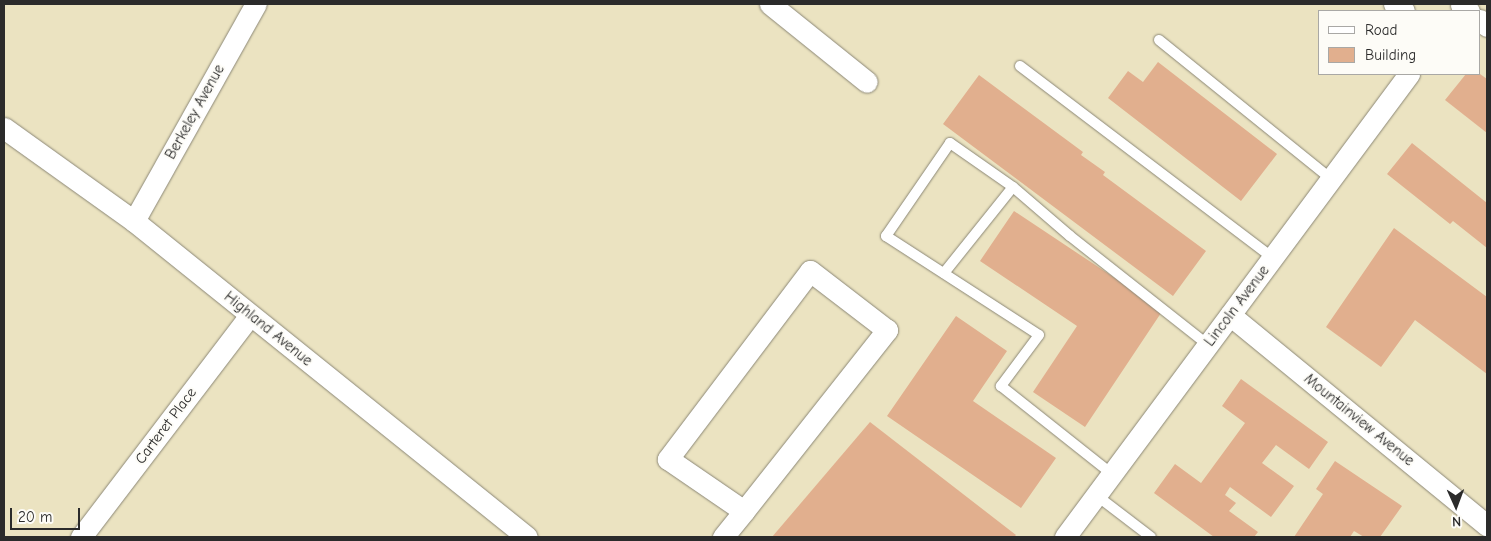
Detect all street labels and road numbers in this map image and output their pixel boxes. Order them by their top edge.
street label: Berkeley Avenue [162,62,228,162]
street label: Lincoln Avenue [1201,262,1273,350]
street label: Highland Avenue [220,288,316,370]
street label: Mountainview Avenue [1300,370,1418,470]
street label: Carteret Place [131,384,201,468]

